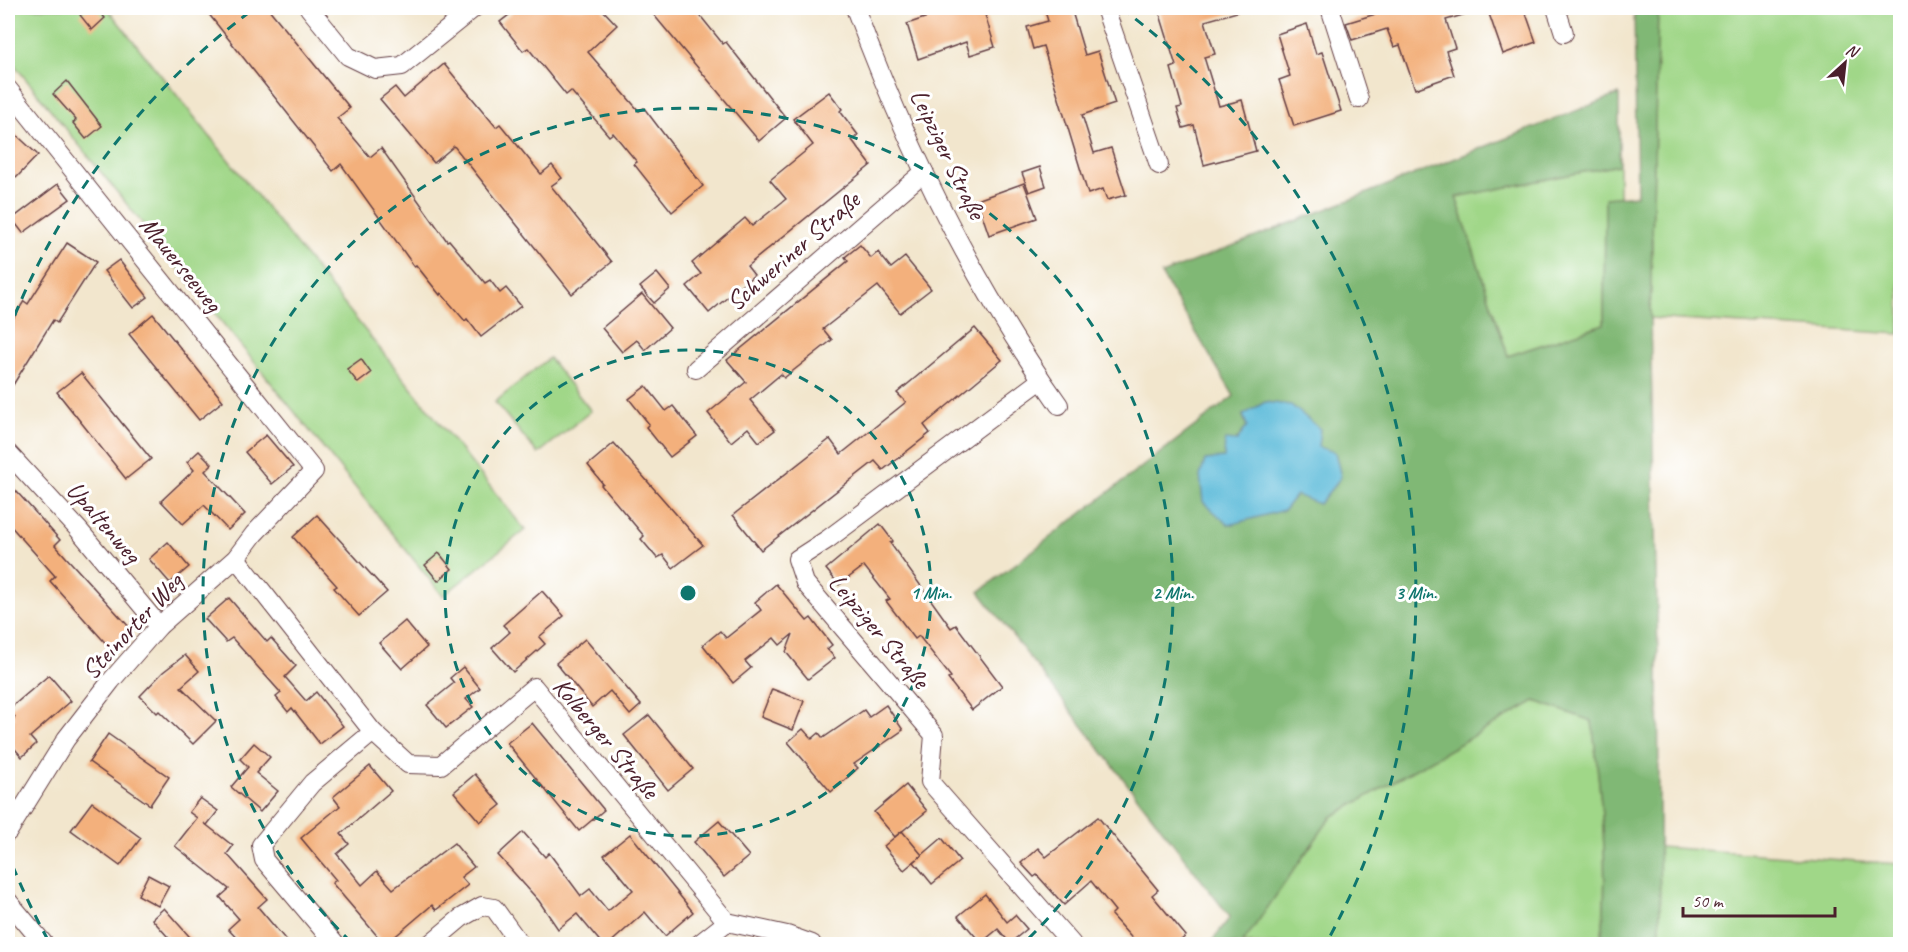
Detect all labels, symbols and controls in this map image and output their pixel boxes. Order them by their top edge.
north arrow [1815,33,1875,93]
text: N [1842,39,1863,63]
street label: Leipziger Straße [902,84,995,227]
street label: Schweriner Straße [719,182,869,318]
street label: Mauerseeweg [132,209,231,320]
street label: Upaltenweg [59,474,150,571]
street label: Steinorter Weg [74,564,191,686]
street label: Leipziger Straße [821,567,938,697]
text: 1 Min. [910,582,952,604]
text: 2 Min. [1152,582,1194,604]
text: 3 Min. [1395,582,1437,604]
centre of rings [678,583,698,603]
street label: Kolberger Straße [546,671,668,807]
scale bar [1683,880,1834,918]
text: 50 m [1692,890,1725,912]

